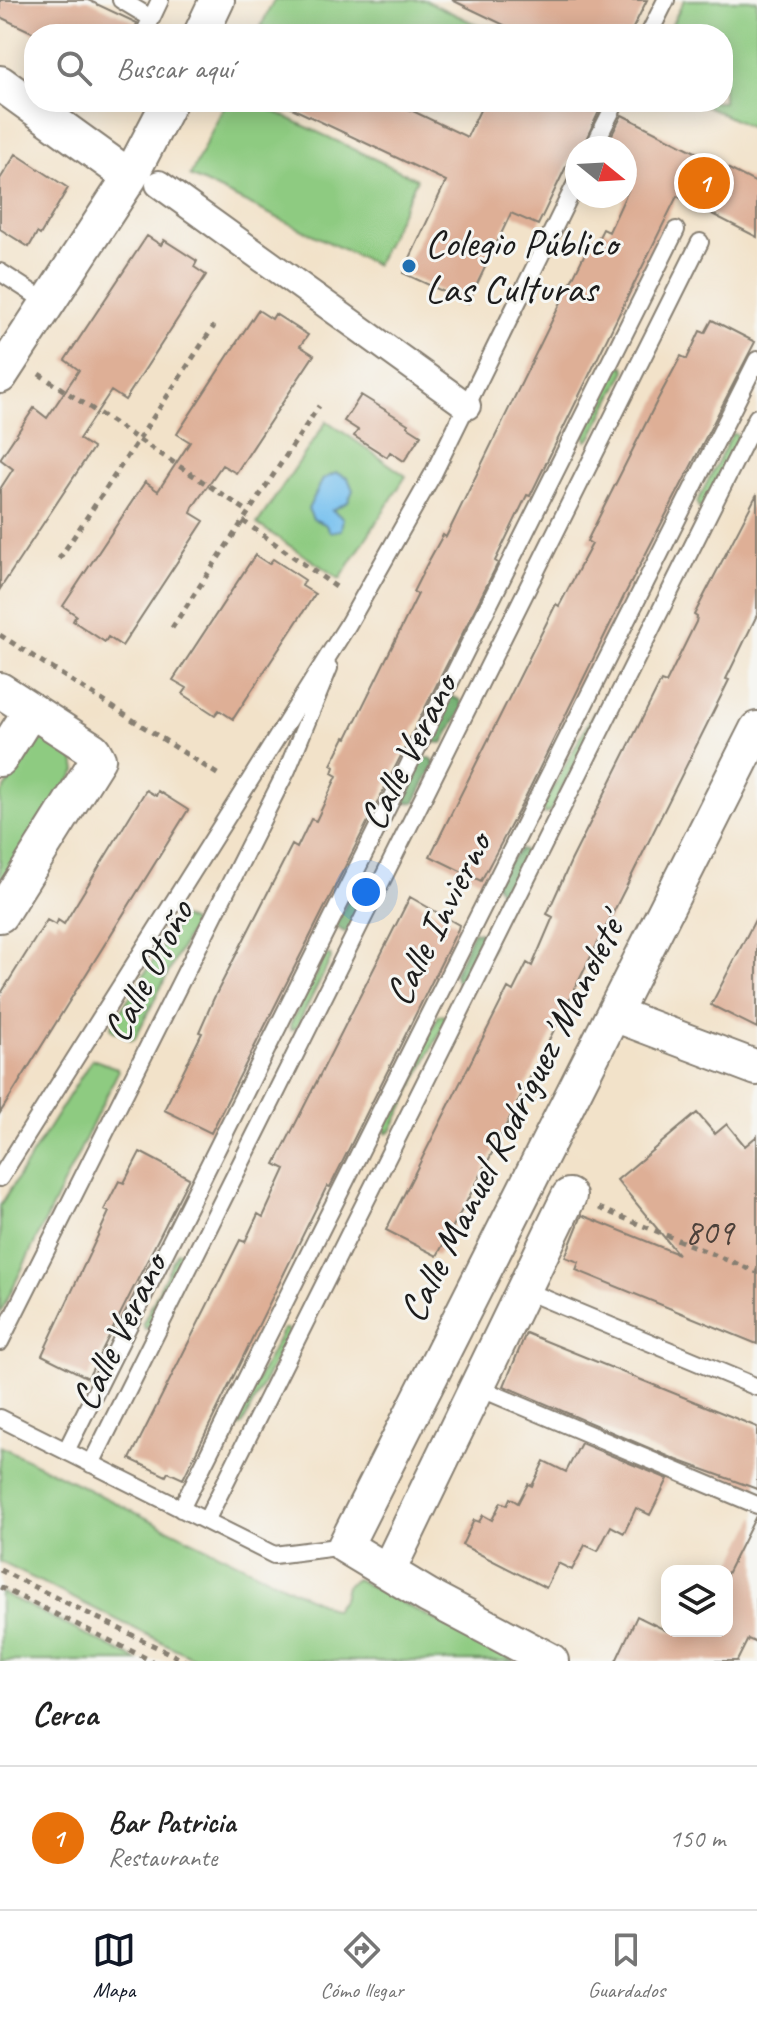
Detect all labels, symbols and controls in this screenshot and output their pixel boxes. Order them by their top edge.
search box [24,24,733,112]
icon: search [52,46,96,90]
text: Buscar aquí [116,49,234,87]
north arrow [565,136,637,208]
pin: 1 [678,153,730,213]
place label: Colegio Público Las Culturas [425,218,621,314]
marker: Colegio Público Las Culturas [400,257,418,275]
street label: Calle Verano [348,662,470,838]
street label: Calle Invierno [373,821,504,1014]
your location [346,872,386,912]
street label: Calle Otoño [91,890,206,1050]
street label: Calle Manuel Rodríguez 'Manolete' [387,899,640,1330]
house number: 809 [685,1209,736,1255]
street label: Calle Verano [60,1242,180,1418]
map controls [661,1565,733,1637]
button: layers [661,1565,733,1637]
text: Cerca [32,1692,98,1735]
text: Bar Patricia [108,1803,236,1841]
text: 1 [52,1822,64,1855]
text: 150 m [669,1822,725,1855]
text: Restaurante [108,1841,217,1874]
tab: Mapa [92,1928,136,2004]
tab: Cómo llegar [320,1928,404,2004]
tab: Guardados [588,1928,665,2004]

